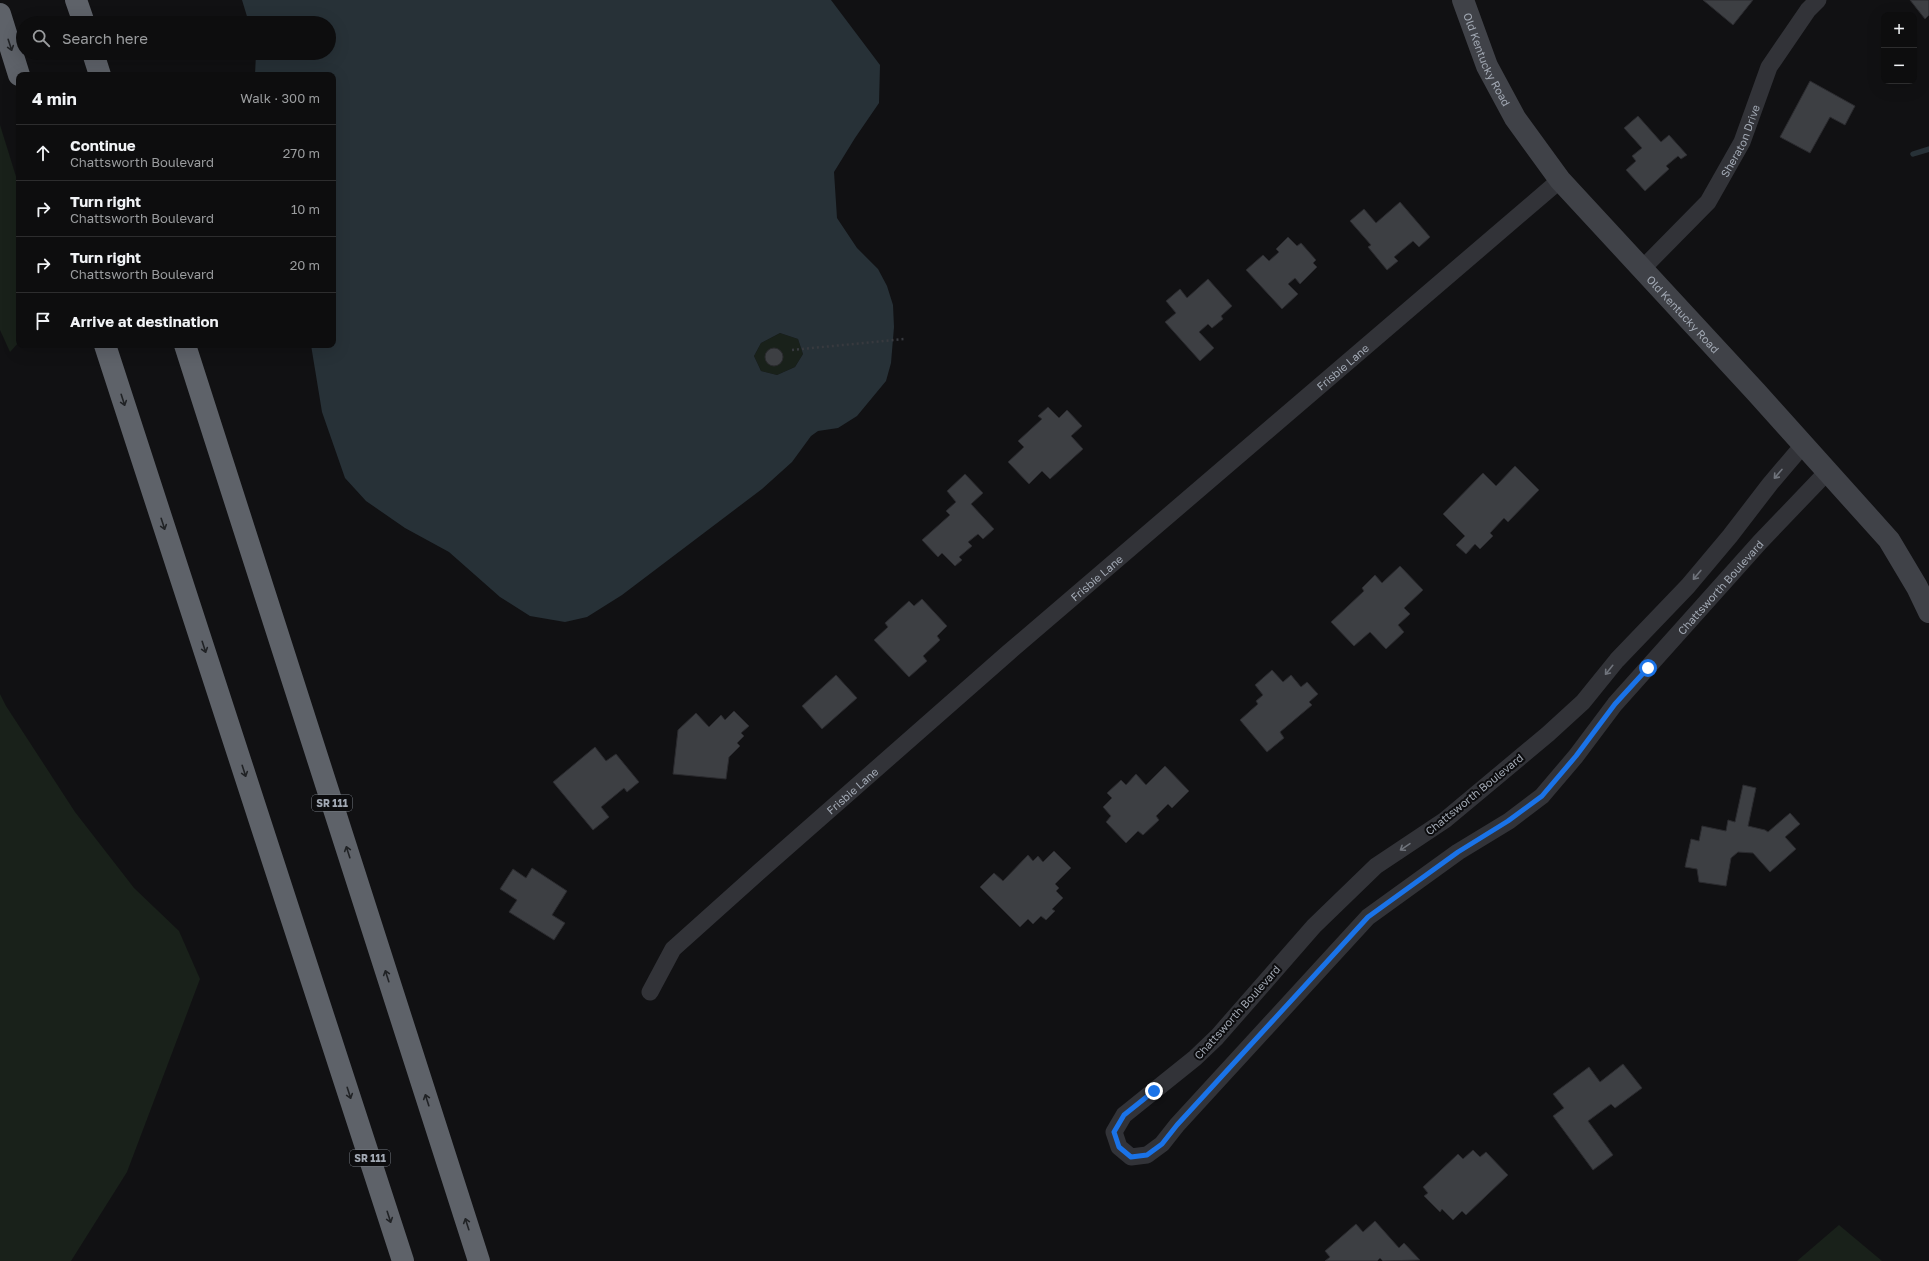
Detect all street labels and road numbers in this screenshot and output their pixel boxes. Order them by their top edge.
street label: Old Kentucky Road [1462,11,1514,108]
street label: Sheraton Drive [1717,103,1762,179]
street label: Old Kentucky Road [1645,272,1723,355]
street label: Frisbie Lane [1314,341,1371,392]
street label: Chattsworth Boulevard [1674,537,1765,637]
street label: Frisbie Lane [1068,552,1125,603]
street label: Chattsworth Boulevard [1423,751,1525,837]
street label: Frisbie Lane [823,764,880,816]
road number: SR 111 [312,795,352,811]
street label: Chattsworth Boulevard [1191,962,1283,1062]
road number: SR 111 [350,1150,390,1166]

